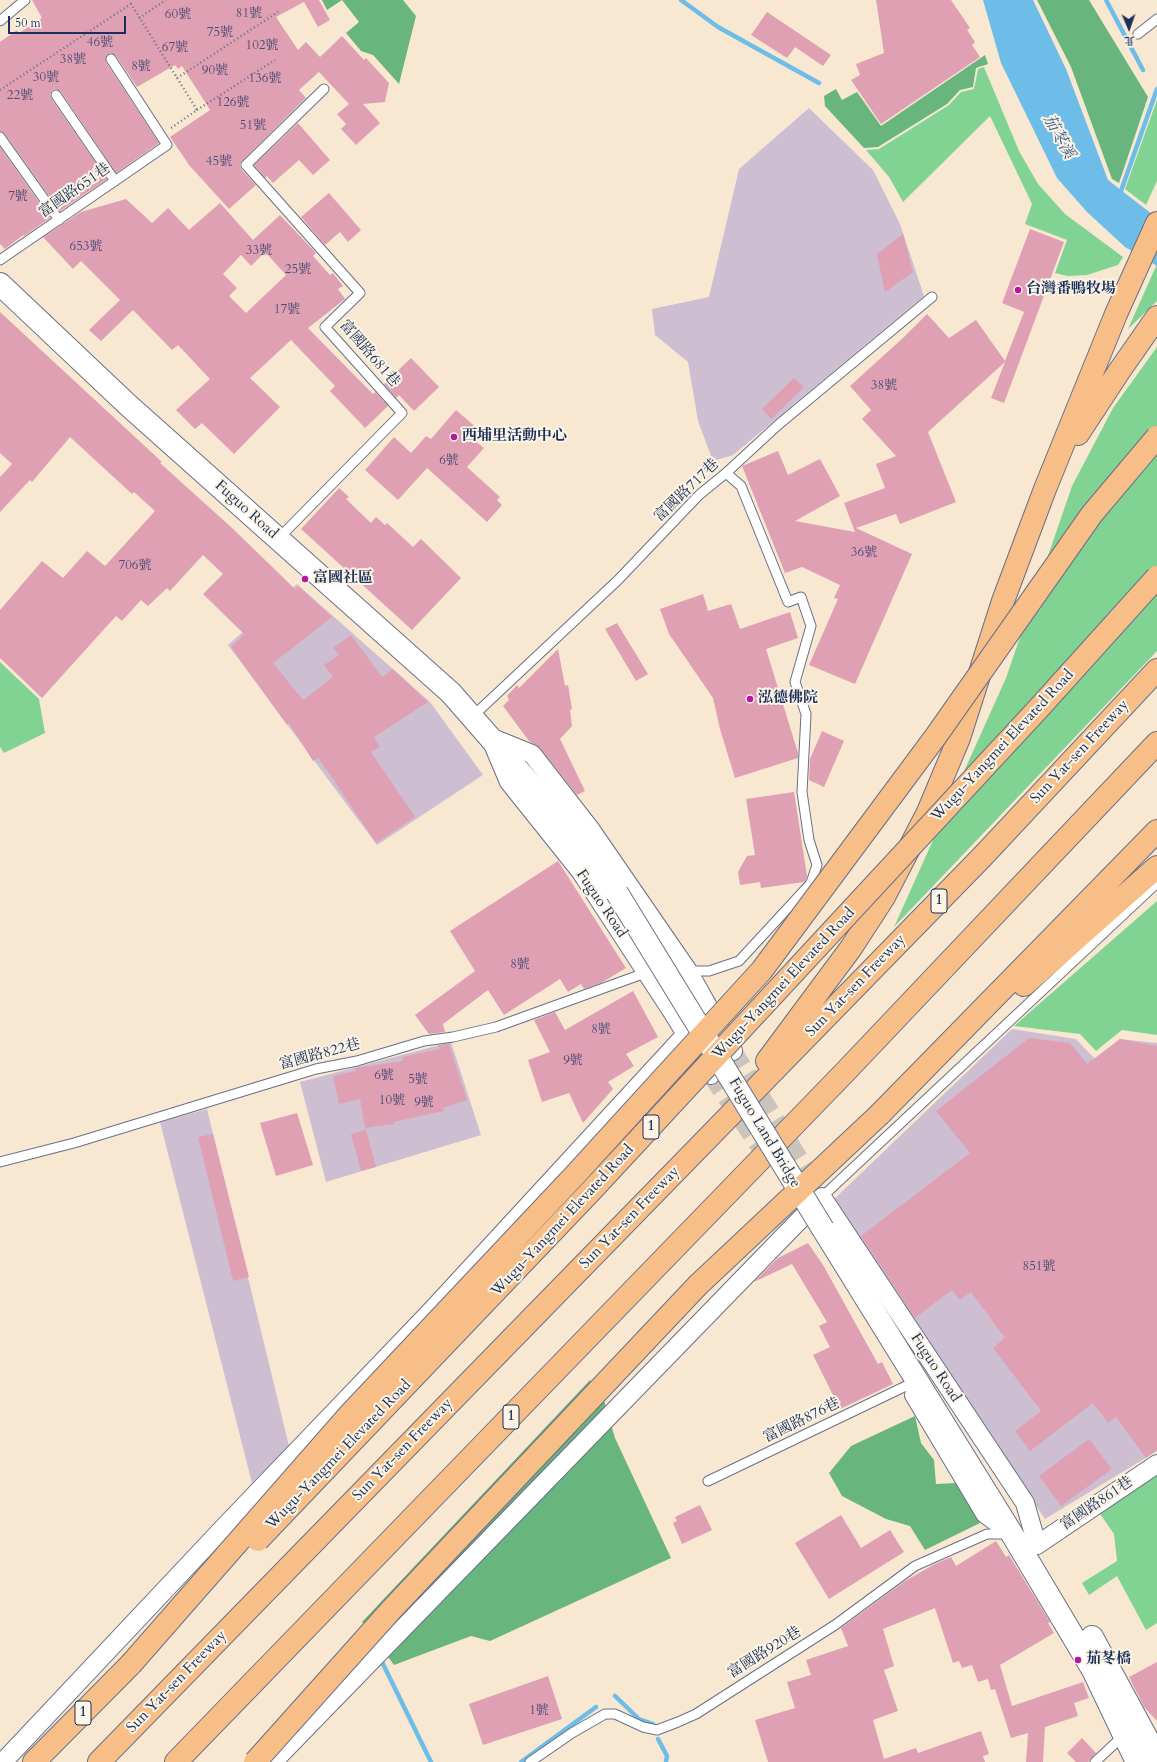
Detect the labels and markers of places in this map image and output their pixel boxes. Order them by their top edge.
place label: 台灣番鴨牧場 [1026,281,1116,299]
marker: 台灣番鴨牧場 [1013,285,1023,295]
place label: 西埔里活動中心 [462,428,567,446]
marker: 西埔里活動中心 [449,432,459,442]
place label: 富國社區 [313,570,373,588]
marker: 富國社區 [300,574,310,584]
place label: 泓德佛院 [758,690,818,708]
marker: 泓德佛院 [745,694,755,704]
place label: 茄苳橋 [1086,1651,1131,1669]
marker: 茄苳橋 [1073,1655,1083,1665]

